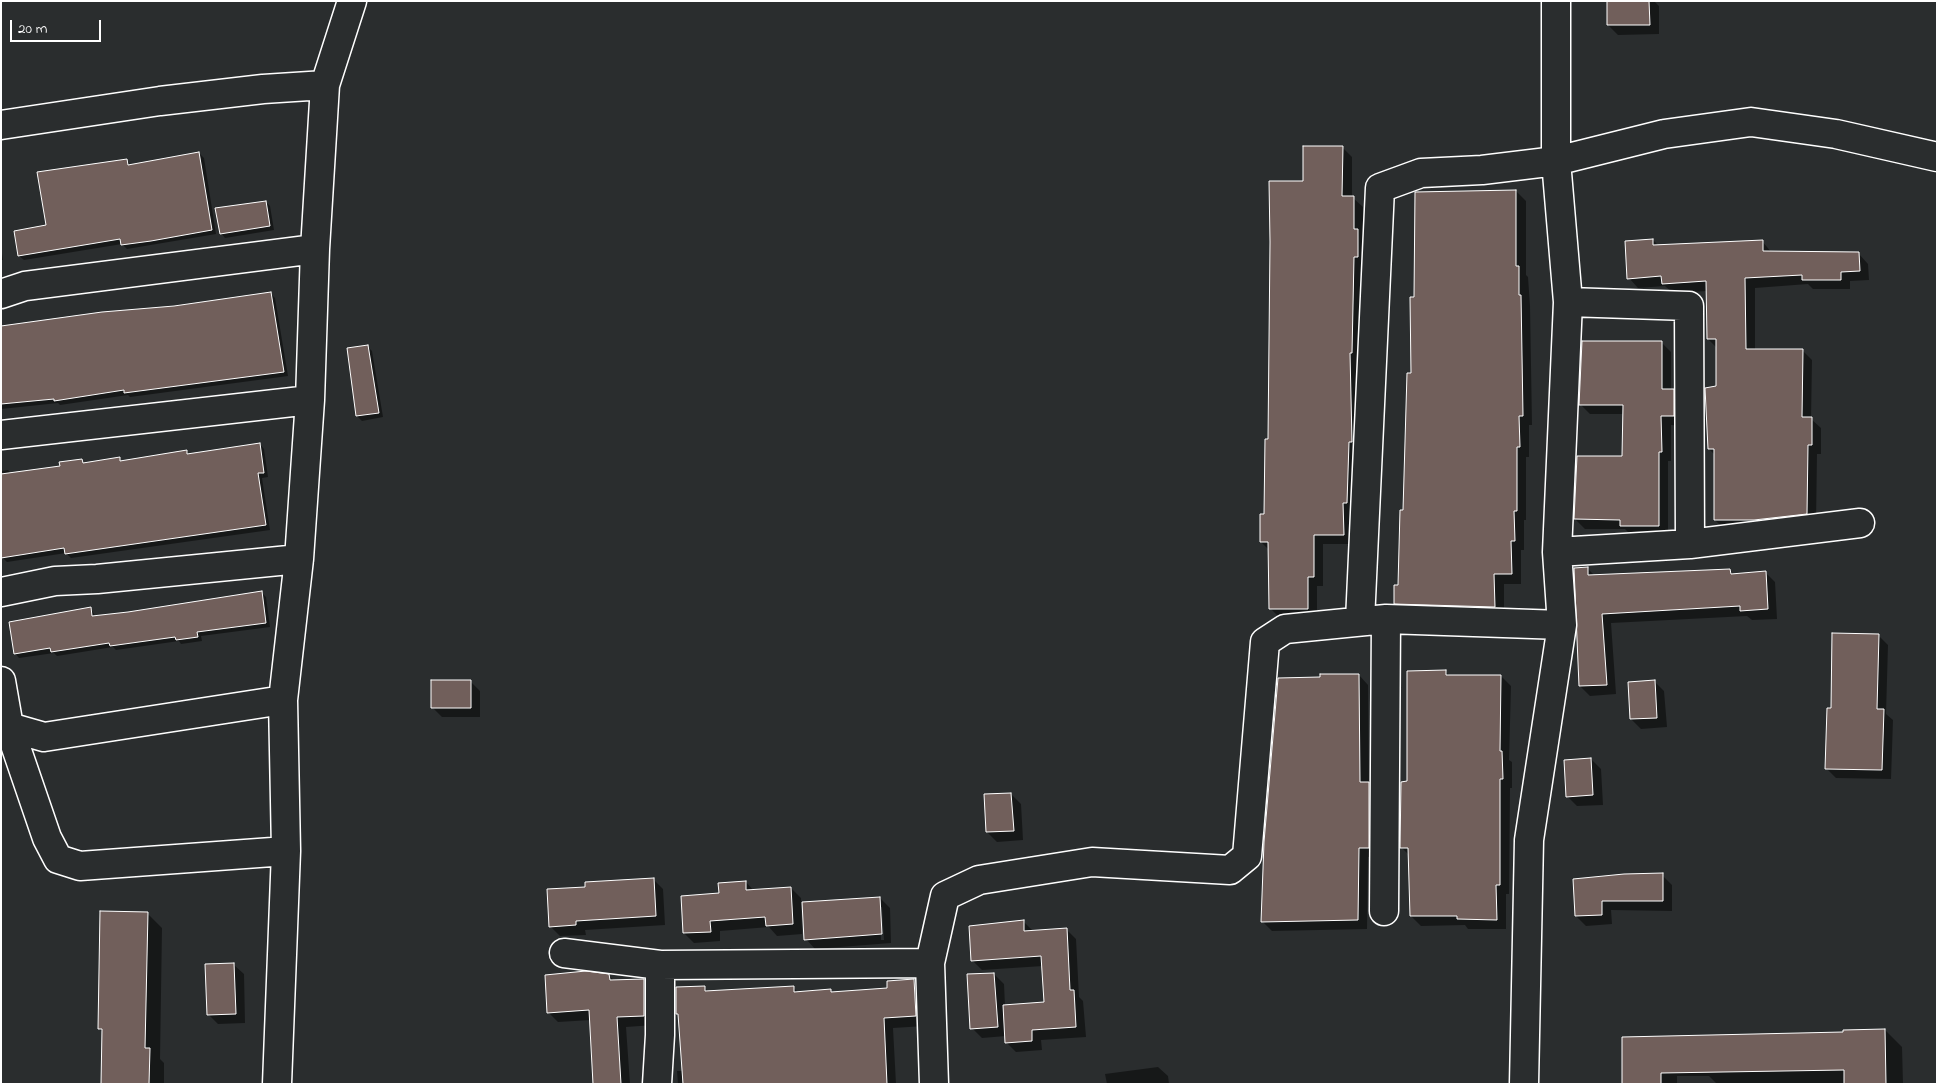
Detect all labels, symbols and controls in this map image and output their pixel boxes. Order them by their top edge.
scale bar [12,10,104,42]
text: 20 m [18,18,47,40]

